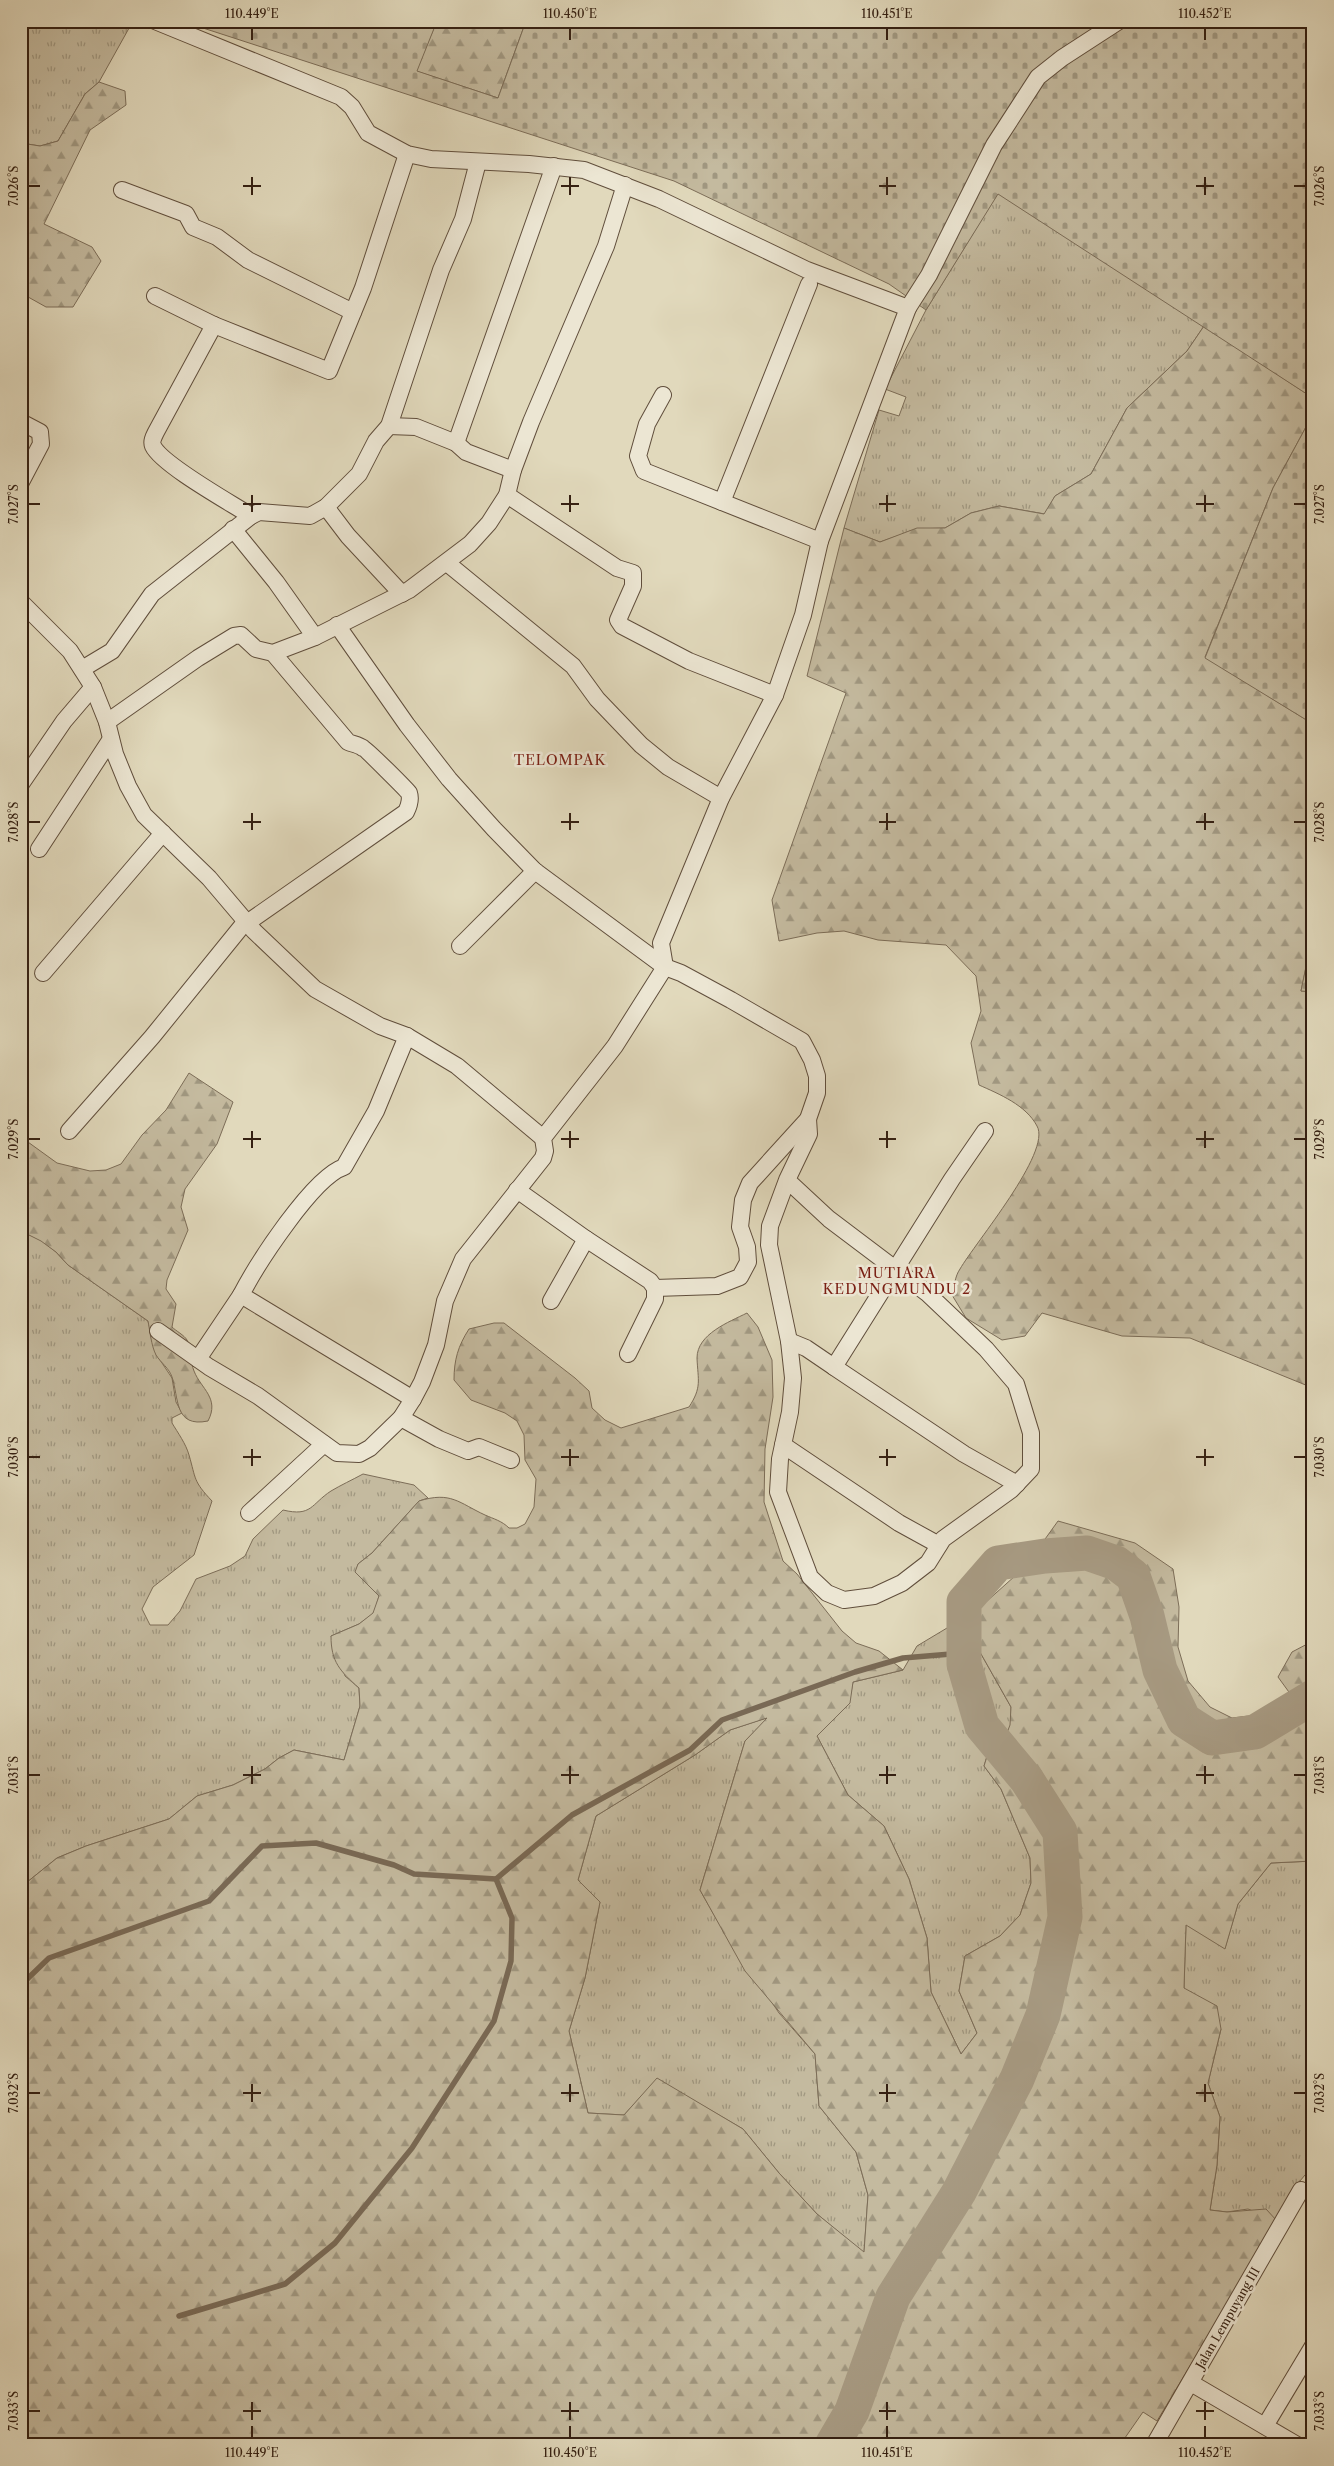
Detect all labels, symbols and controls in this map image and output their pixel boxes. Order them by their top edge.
text: 110.449°E [225,6,279,21]
text: 110.450°E [543,6,597,21]
text: 110.451°E [861,6,913,21]
text: 110.452°E [1178,6,1232,21]
text: 7.026°S [6,166,21,206]
text: 7.026°S [1312,166,1327,206]
text: 7.027°S [6,484,21,524]
text: 7.027°S [1312,484,1327,524]
district label: TELOMPAK [514,751,606,769]
text: 7.028°S [6,801,21,843]
text: 7.028°S [1312,801,1327,843]
text: 7.029°S [6,1119,21,1159]
text: 7.029°S [1312,1119,1327,1159]
district label: MUTIARA KEDUNGMUNDU 2 [823,1264,971,1298]
text: 7.030°S [6,1436,21,1478]
text: 7.030°S [1312,1436,1327,1478]
text: 7.031°S [6,1756,21,1794]
text: 7.031°S [1312,1756,1327,1794]
text: 7.032°S [6,2073,21,2113]
text: 7.032°S [1312,2073,1327,2113]
street label: Jalan Lempuyang III [1191,2264,1263,2373]
text: 7.033°S [6,2391,21,2431]
text: 7.033°S [1312,2391,1327,2431]
text: 110.449°E [225,2445,279,2460]
text: 110.450°E [543,2445,597,2460]
text: 110.451°E [861,2445,913,2460]
text: 110.452°E [1178,2445,1232,2460]

